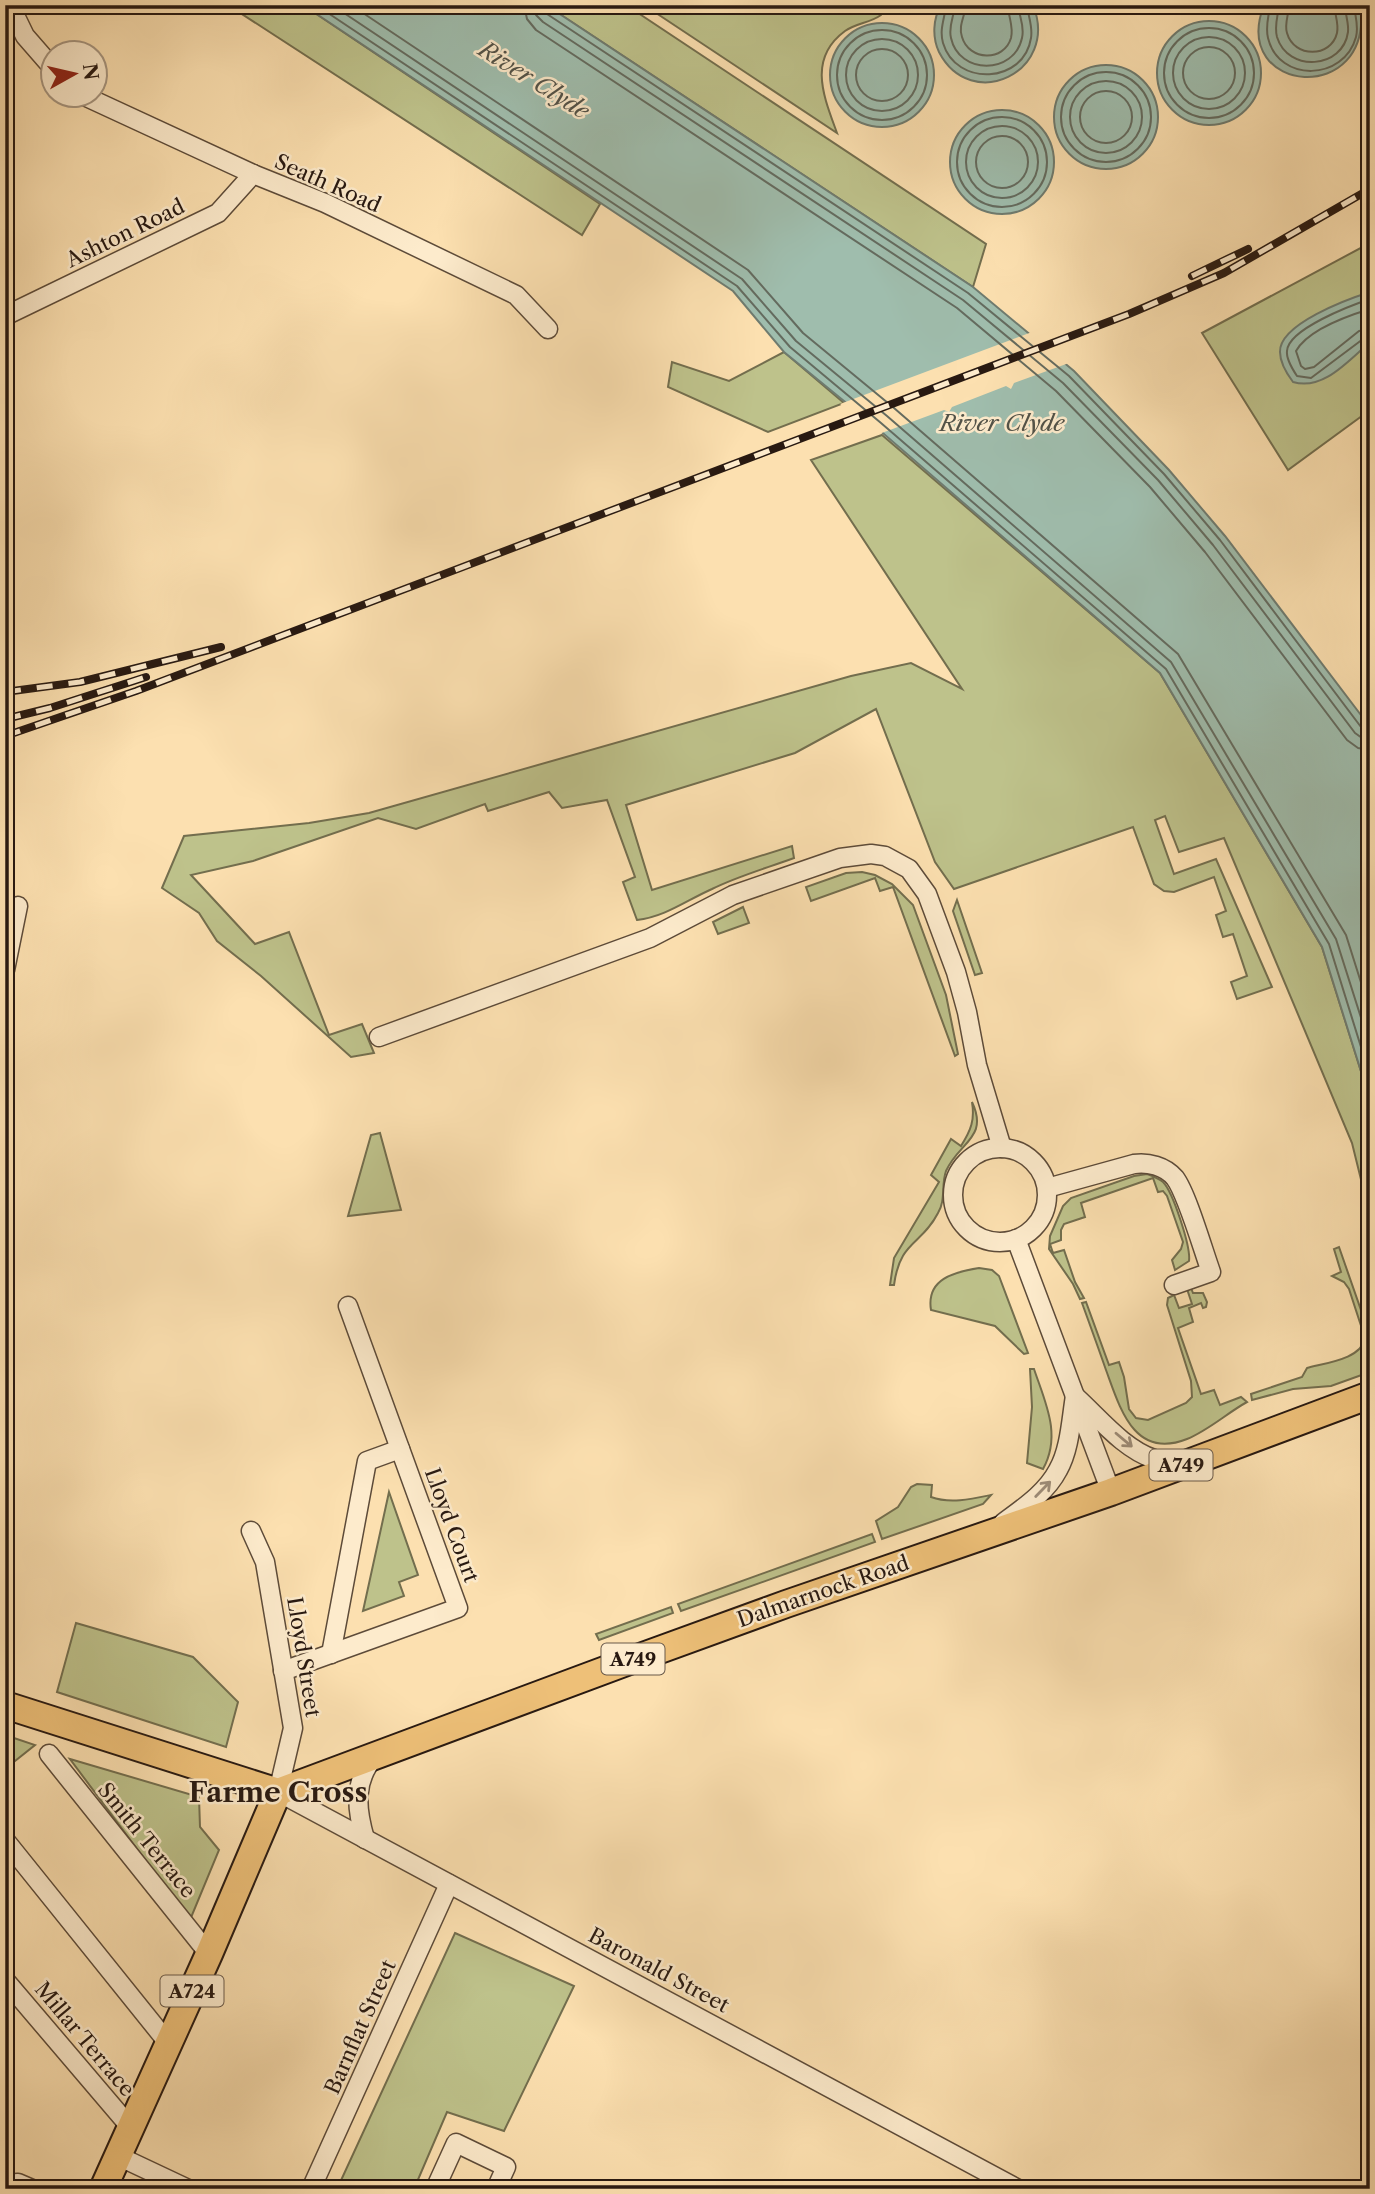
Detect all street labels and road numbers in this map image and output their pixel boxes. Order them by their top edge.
street label: Seath Road [271,148,385,218]
street label: Ashton Road [61,193,189,273]
road number: A749 [1150,1450,1212,1480]
street label: Lloyd Court [420,1464,484,1586]
street label: Dalmarnock Road [734,1550,912,1632]
street label: Lloyd Street [282,1595,326,1719]
road number: A749 [602,1644,664,1674]
street label: Smith Terrace [93,1777,201,1903]
street label: Baronald Street [584,1922,734,2018]
street label: Barnflat Street [319,1955,401,2098]
road number: A724 [160,1976,224,2007]
street label: Millar Terrace [30,1977,140,2101]

